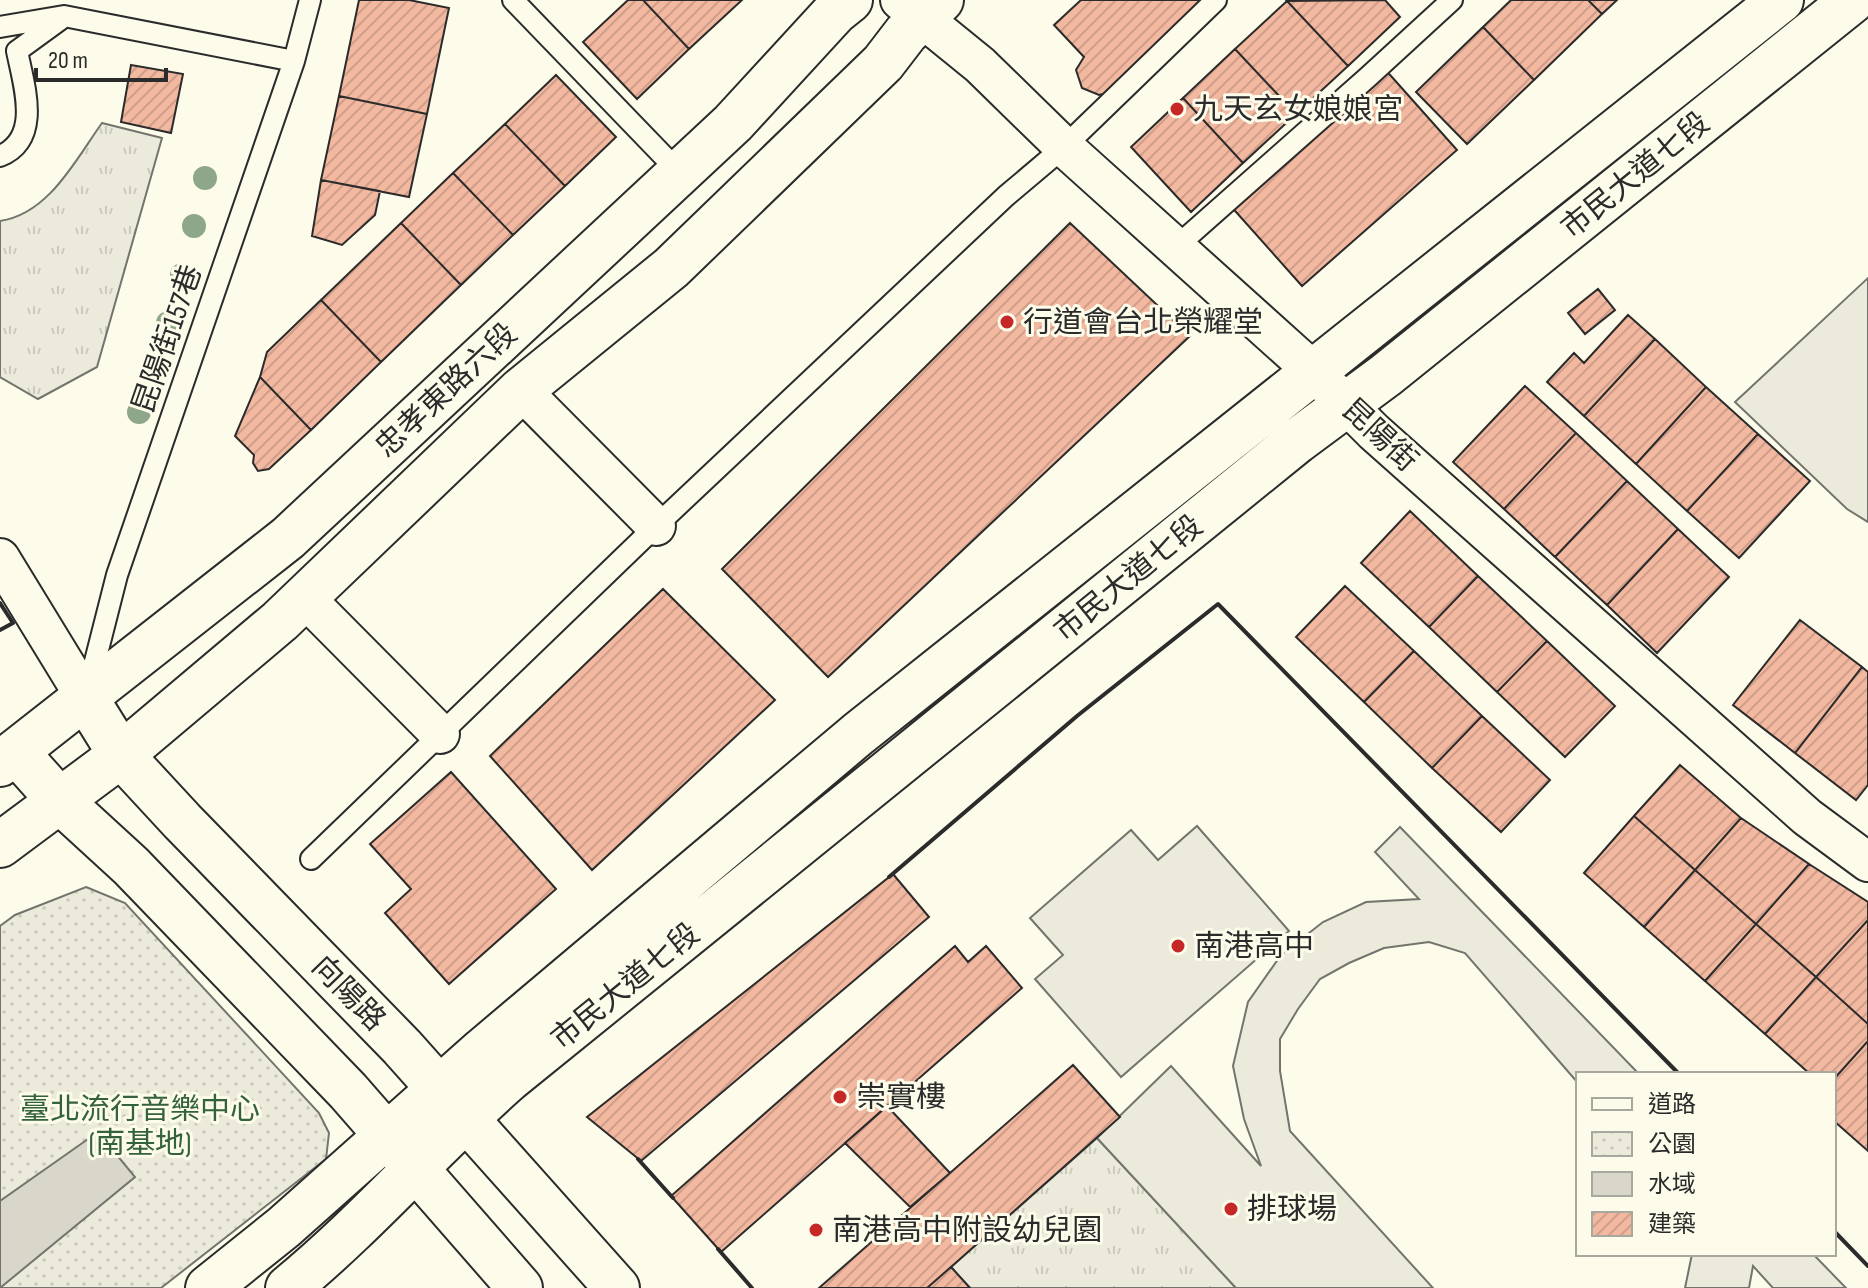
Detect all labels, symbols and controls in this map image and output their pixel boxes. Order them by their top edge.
scale bar [36,32,166,82]
text: 20 m [48,46,88,75]
place label: 九天玄女娘娘宮 [1193,92,1403,128]
marker: 九天玄女娘娘宮 [1168,100,1186,118]
street label: 市民大道七段 [1554,105,1717,246]
street label: 昆陽街157巷 [126,260,210,418]
place label: 行道會台北榮耀堂 [1023,305,1263,341]
marker: 行道會台北榮耀堂 [998,313,1016,331]
street label: 忠孝東路六段 [369,316,525,465]
street label: 昆陽街 [1334,392,1425,480]
street label: 市民大道七段 [1047,508,1210,649]
street label: 市民大道七段 [544,916,707,1057]
place label: 南港高中 [1194,929,1314,965]
marker: 南港高中 [1169,937,1187,955]
street label: 向陽路 [304,949,392,1039]
legend [1576,1072,1836,1256]
place label: 崇實樓 [856,1080,946,1116]
marker: 崇實樓 [831,1088,849,1106]
text: 道路 [1648,1090,1696,1119]
park label: 臺北流行音樂中心 (南基地) [20,1092,260,1162]
text: 公園 [1648,1130,1696,1159]
text: 水域 [1648,1170,1696,1199]
place label: 排球場 [1247,1192,1337,1228]
marker: 排球場 [1222,1200,1240,1218]
text: 建築 [1648,1210,1696,1239]
place label: 南港高中附設幼兒園 [832,1213,1102,1249]
marker: 南港高中附設幼兒園 [807,1221,825,1239]

